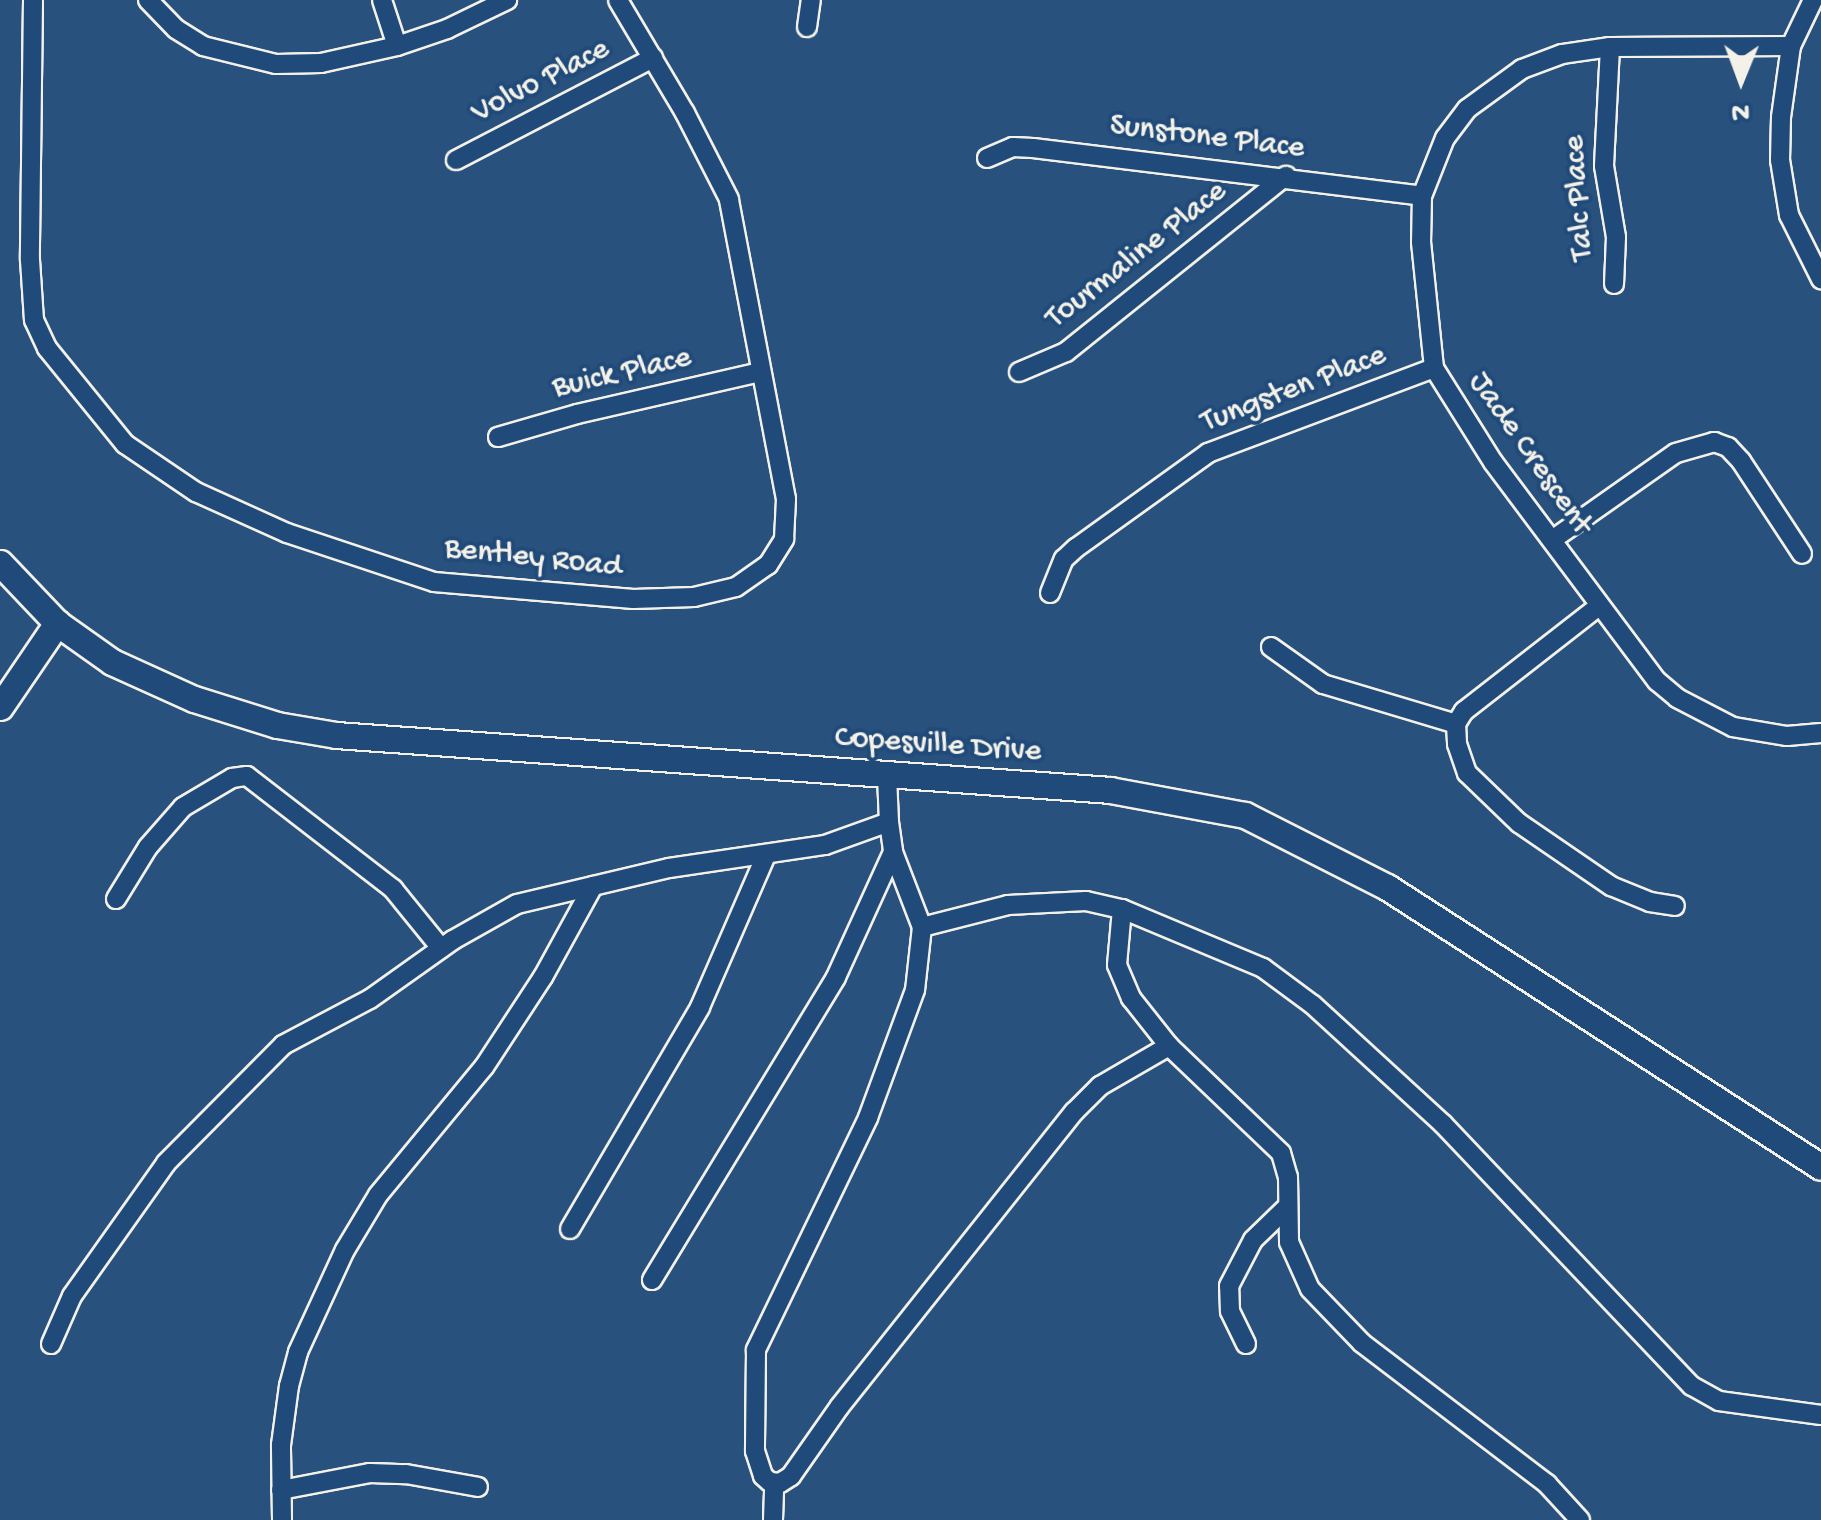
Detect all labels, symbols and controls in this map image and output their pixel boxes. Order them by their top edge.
north arrow [1691,30,1791,130]
street label: Volvo Place [466,31,616,133]
text: N [1731,94,1750,127]
street label: Sunstone Place [1108,107,1306,169]
street label: Talc Place [1556,134,1604,262]
street label: Tourmaline Place [1039,173,1235,339]
street label: Tungsten Place [1196,337,1392,443]
street label: Buick Place [549,339,695,409]
street label: Jade Crescent [1459,365,1599,543]
street label: Bentley Road [443,531,623,587]
street label: Copesville Drive [833,720,1043,772]

